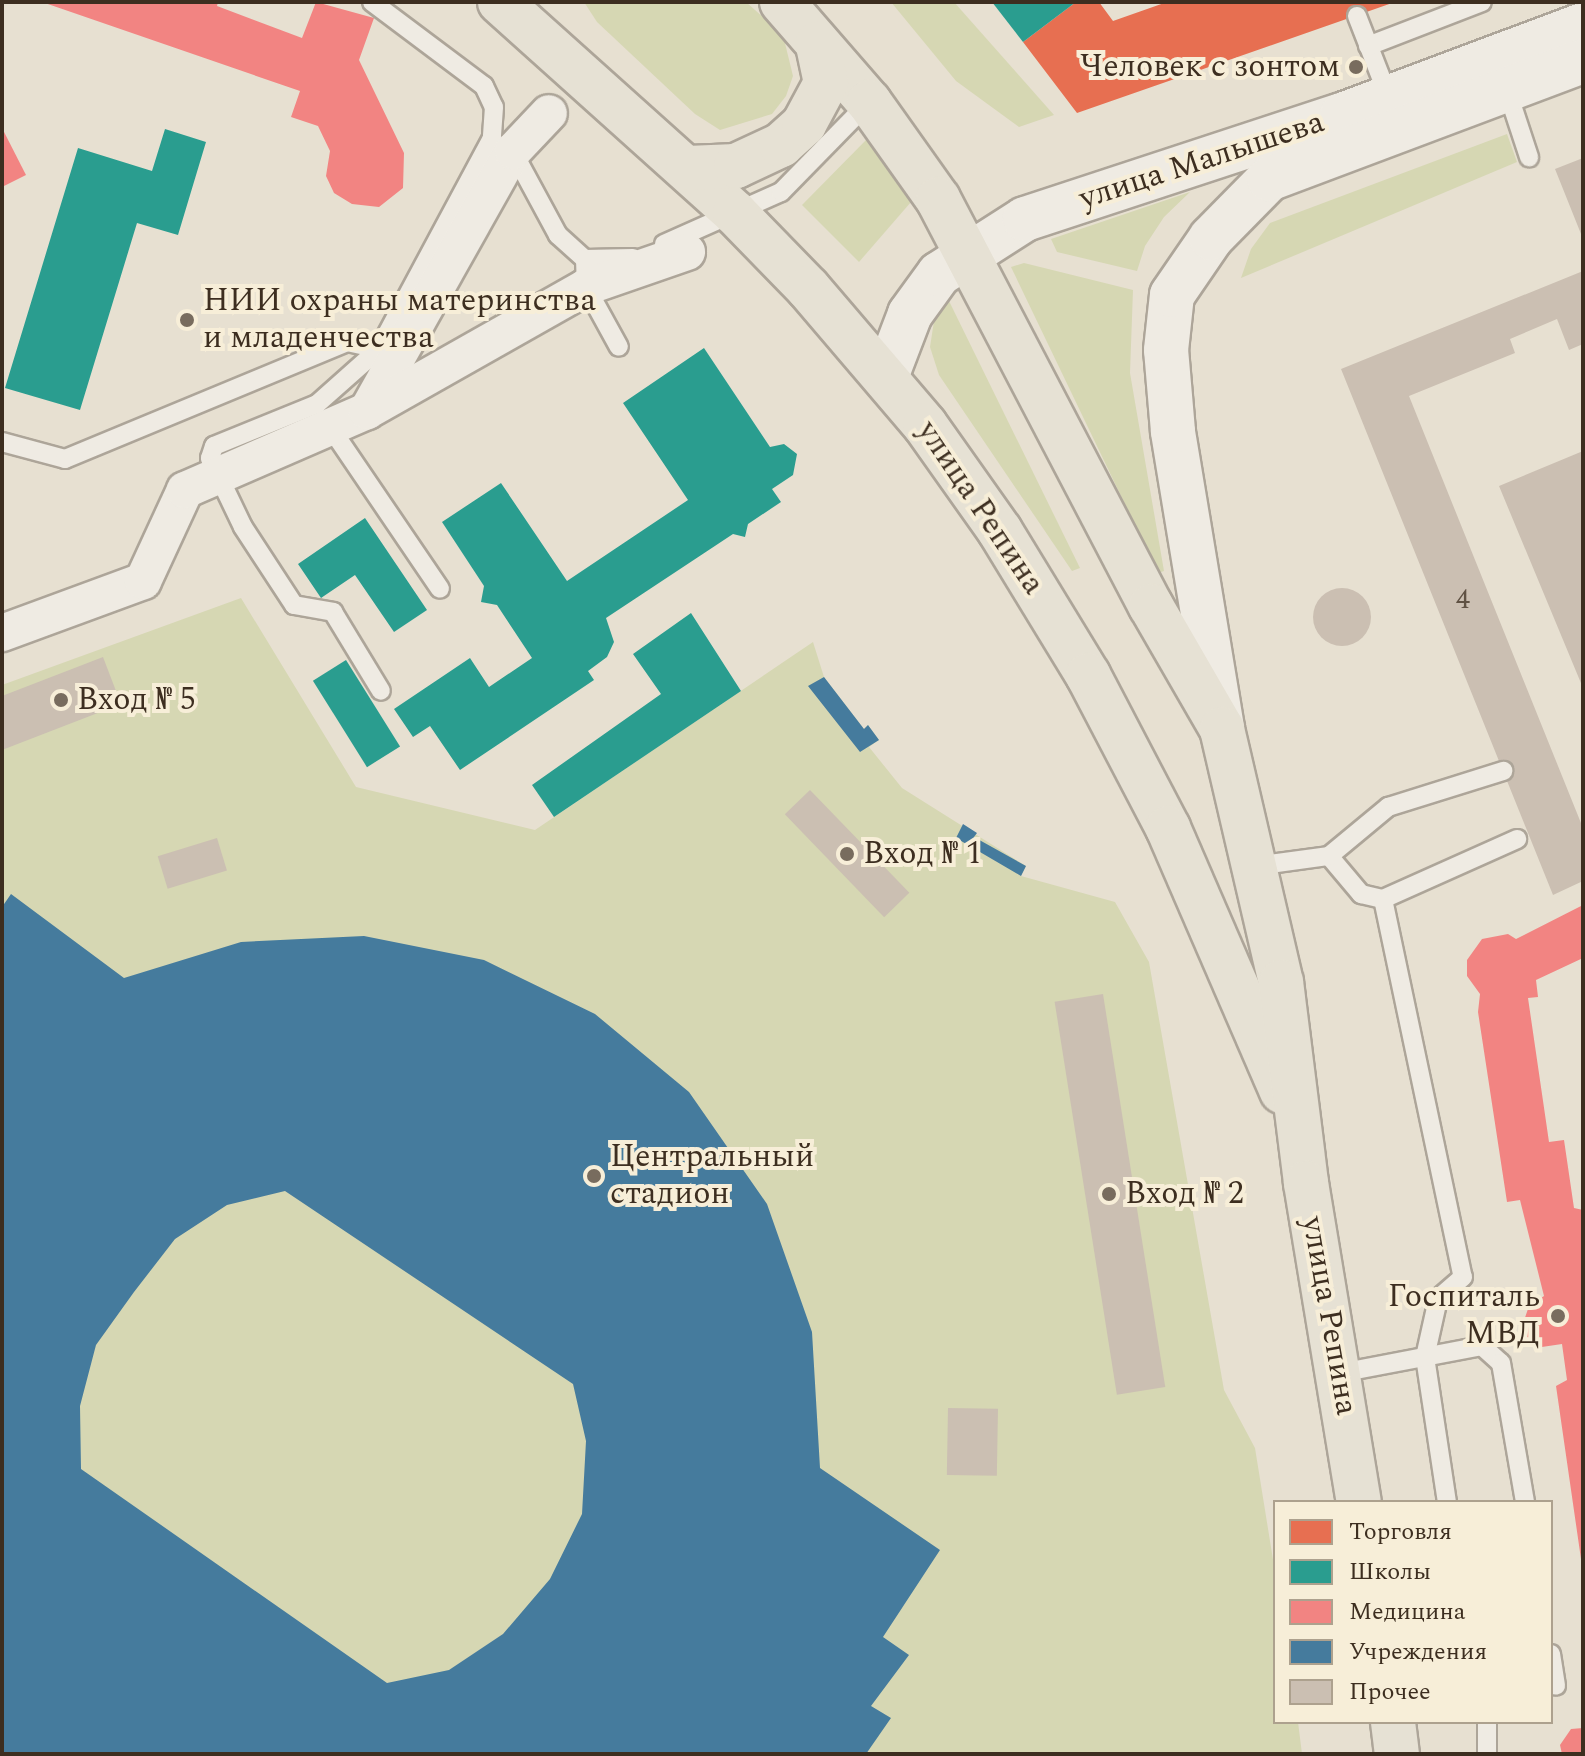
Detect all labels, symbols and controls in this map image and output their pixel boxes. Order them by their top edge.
place label: Человек с зонтом [1080,48,1340,86]
marker: Человек с зонтом [1347,58,1365,76]
street label: улица Малышева [1075,103,1329,219]
place label: НИИ охраны материнства и младенчества [203,283,596,358]
marker: НИИ охраны материнства и младенчества [178,311,196,329]
street label: улица Репина [908,414,1052,602]
house number: 4 [1456,583,1470,617]
place label: Вход № 5 [77,681,196,719]
marker: Вход № 5 [52,691,70,709]
place label: Вход № 1 [863,835,982,873]
marker: Вход № 1 [838,845,856,863]
place label: Центральный стадион [610,1139,814,1214]
marker: Центральный стадион [585,1167,603,1185]
place label: Вход № 2 [1125,1175,1244,1213]
marker: Вход № 2 [1100,1185,1118,1203]
street label: улица Репина [1293,1214,1365,1418]
place label: Госпиталь МВД [1388,1279,1540,1354]
marker: Госпиталь МВД [1547,1305,1569,1327]
legend [1273,1500,1553,1724]
text: Торговля [1349,1514,1452,1550]
text: Школы [1349,1554,1431,1590]
text: Медицина [1349,1594,1465,1630]
text: Учреждения [1349,1634,1487,1670]
text: Прочее [1349,1674,1431,1710]

